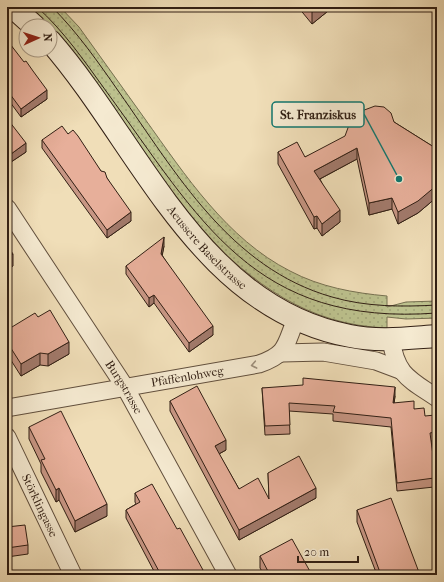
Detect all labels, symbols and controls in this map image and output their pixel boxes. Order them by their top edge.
north arrow [18,18,58,58]
text: N [41,33,54,43]
callout: St. Franziskus [272,102,364,127]
text: St. Franziskus [280,107,356,122]
street label: Aeussere Baselstrasse [164,202,250,293]
street label: Burgstrasse [102,358,145,417]
one-way arrow [251,360,258,369]
street label: Pfaffenlohweg [150,363,225,390]
street label: Störklingasse [19,472,61,539]
scale bar [298,538,358,564]
text: 20 m [304,545,329,559]

